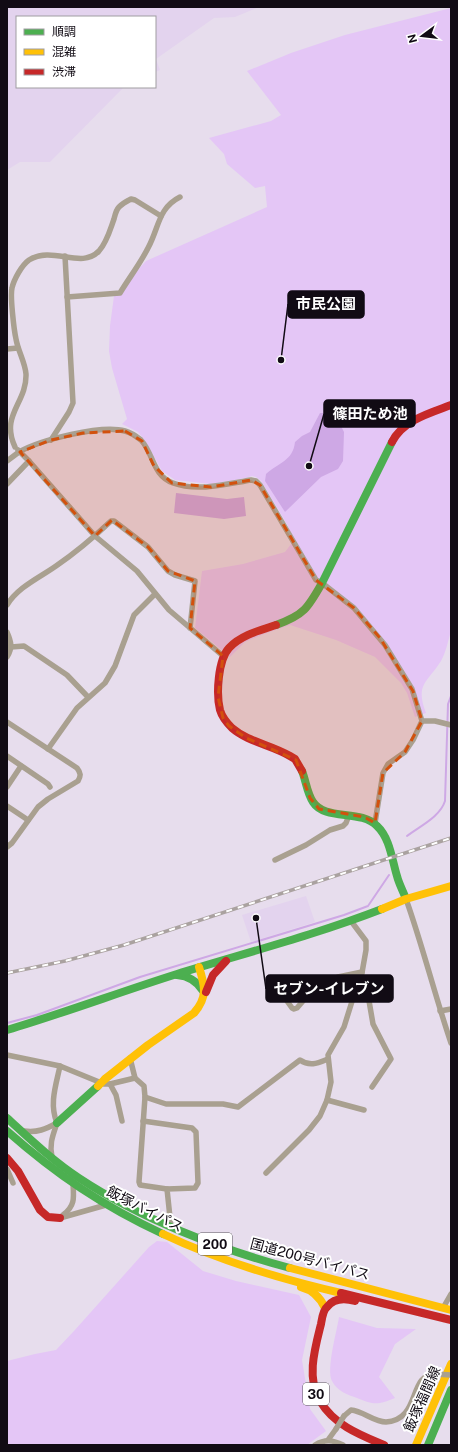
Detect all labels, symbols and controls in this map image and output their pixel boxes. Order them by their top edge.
legend [16,16,156,88]
north arrow [402,16,442,56]
text: 順調 [52,25,76,39]
text: N [405,33,419,44]
text: 混雑 [52,45,76,59]
text: 渋滞 [52,65,76,79]
callout: 市民公園 [288,291,364,318]
text: 市民公園 [296,295,356,312]
callout: 篠田ため池 [324,400,415,427]
text: 篠田ため池 [332,405,408,422]
callout: セブン-イレブン [266,975,393,1002]
text: セブン-イレブン [274,980,384,997]
street label: 飯塚バイパス [104,1183,186,1235]
road number: 200 [198,1233,232,1255]
street label: 国道200号バイパス [248,1235,372,1283]
street label: 飯塚福間線 [400,1364,444,1434]
road number: 30 [303,1383,329,1405]

